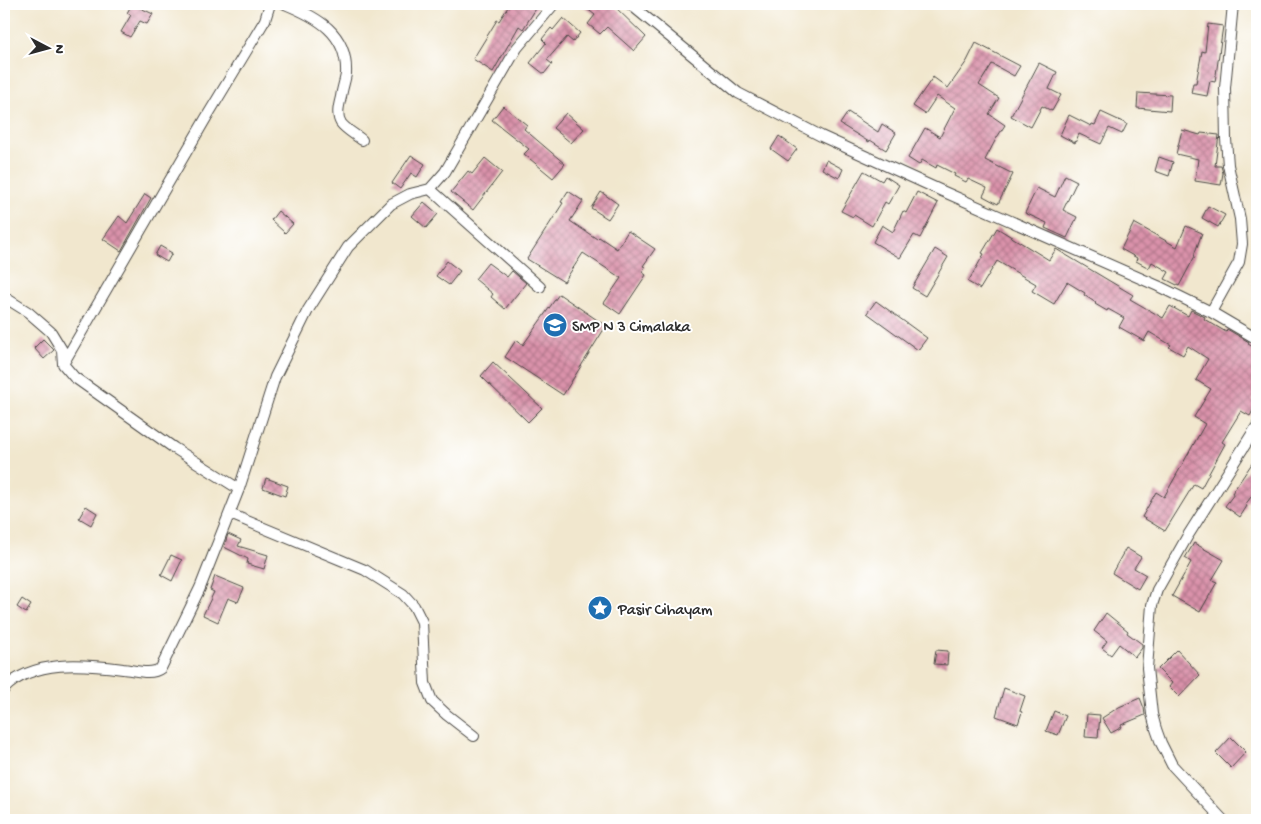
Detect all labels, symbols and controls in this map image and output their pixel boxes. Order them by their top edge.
north arrow [22,22,72,72]
text: N [50,44,67,55]
school or university icon: SMP N 3 Cimalaka [542,312,568,338]
place label: SMP N 3 Cimalaka [572,319,691,338]
place icon: Pasir Cihayam [587,595,613,621]
place label: Pasir Cihayam [617,602,713,621]

